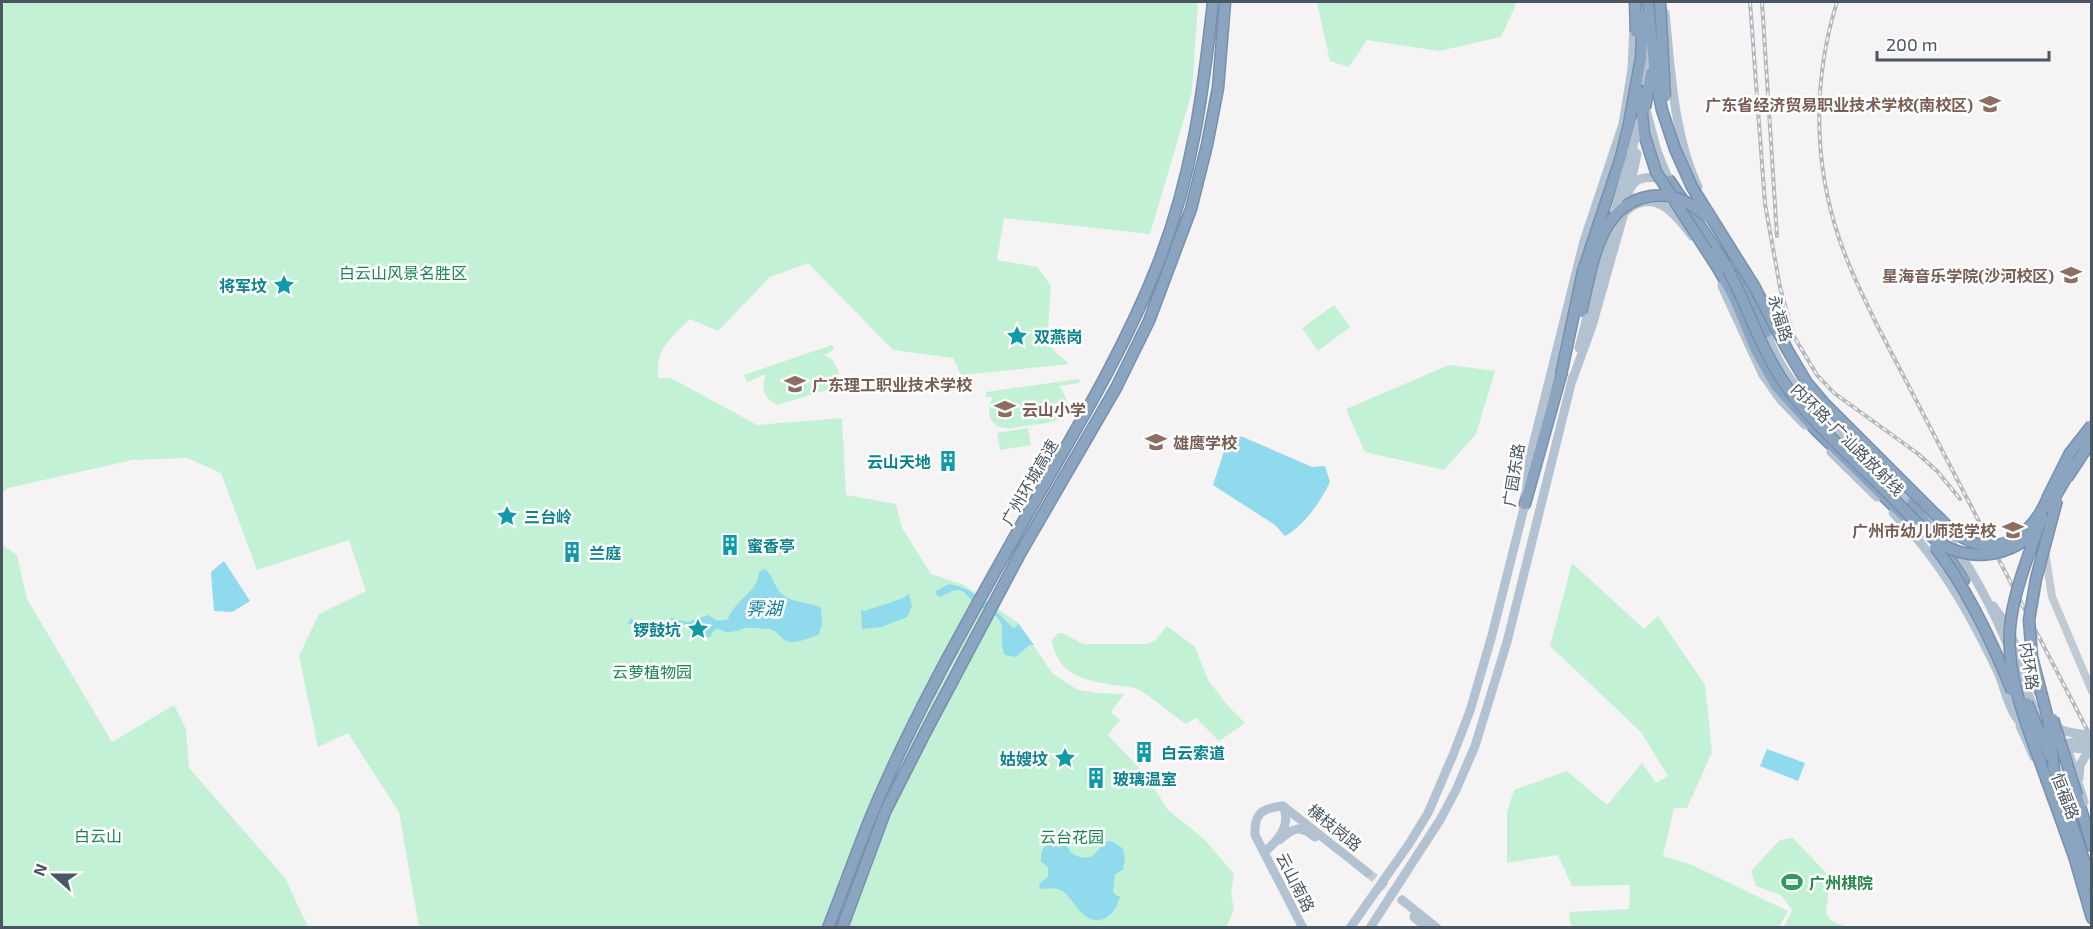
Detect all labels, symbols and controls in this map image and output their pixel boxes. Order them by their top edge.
scale bar [1877,24,2050,62]
text: 200 m [1886,33,1938,55]
school or university icon: 广东省经济贸易职业技术学校(南校区) [1978,92,2002,116]
place label: 广东省经济贸易职业技术学校(南校区) [1705,95,1973,114]
park label: 白云山风景名胜区 [339,263,467,282]
school or university icon: 星海音乐学院(沙河校区) [2059,263,2083,287]
place label: 星海音乐学院(沙河校区) [1882,266,2054,285]
place icon: 将军坟 [272,273,296,297]
place label: 将军坟 [219,276,267,295]
street label: 永福路 [1765,292,1797,344]
place icon: 双燕岗 [1005,324,1029,348]
place label: 双燕岗 [1034,327,1082,346]
school or university icon: 广东理工职业技术学校 [783,372,807,396]
place label: 广东理工职业技术学校 [812,375,973,394]
street label: 内环路-广汕路放射线 [1788,379,1908,499]
school or university icon: 云山小学 [993,397,1017,421]
place label: 云山小学 [1022,400,1086,419]
school or university icon: 雄鹰学校 [1144,430,1168,454]
place label: 雄鹰学校 [1173,433,1238,452]
street label: 广州环城高速 [997,436,1061,528]
street label: 广园东路 [1499,442,1527,508]
building icon: 云山天地 [936,449,960,473]
place label: 云山天地 [867,452,931,471]
place icon: 三台岭 [495,504,519,528]
place label: 三台岭 [524,507,572,526]
school or university icon: 广州市幼儿师范学校 [2001,518,2025,542]
place label: 广州市幼儿师范学校 [1852,521,1997,540]
building icon: 蜜香亭 [718,533,742,557]
place label: 蜜香亭 [747,536,795,555]
building icon: 兰庭 [560,540,584,564]
place label: 兰庭 [589,543,621,562]
water label: 霁湖 [746,597,785,619]
place icon: 锣鼓坑 [686,617,710,641]
place label: 锣鼓坑 [633,620,681,639]
street label: 内环路 [2017,641,2043,691]
park label: 云萝植物园 [612,662,692,681]
building icon: 白云索道 [1132,740,1156,764]
place label: 白云索道 [1161,743,1225,762]
place icon: 姑嫂坟 [1053,746,1077,770]
place label: 姑嫂坟 [1000,749,1048,768]
building icon: 玻璃温室 [1084,766,1108,790]
place label: 玻璃温室 [1113,769,1177,788]
street label: 恒福路 [2049,770,2083,822]
street label: 横枝岗路 [1304,799,1366,855]
park label: 白云山 [74,826,122,845]
park label: 云台花园 [1040,827,1104,846]
north arrow [24,845,84,905]
street label: 云山南路 [1273,849,1319,915]
text: N [29,861,50,878]
sports icon: 广州棋院 [1780,870,1804,894]
place label: 广州棋院 [1809,873,1873,892]

